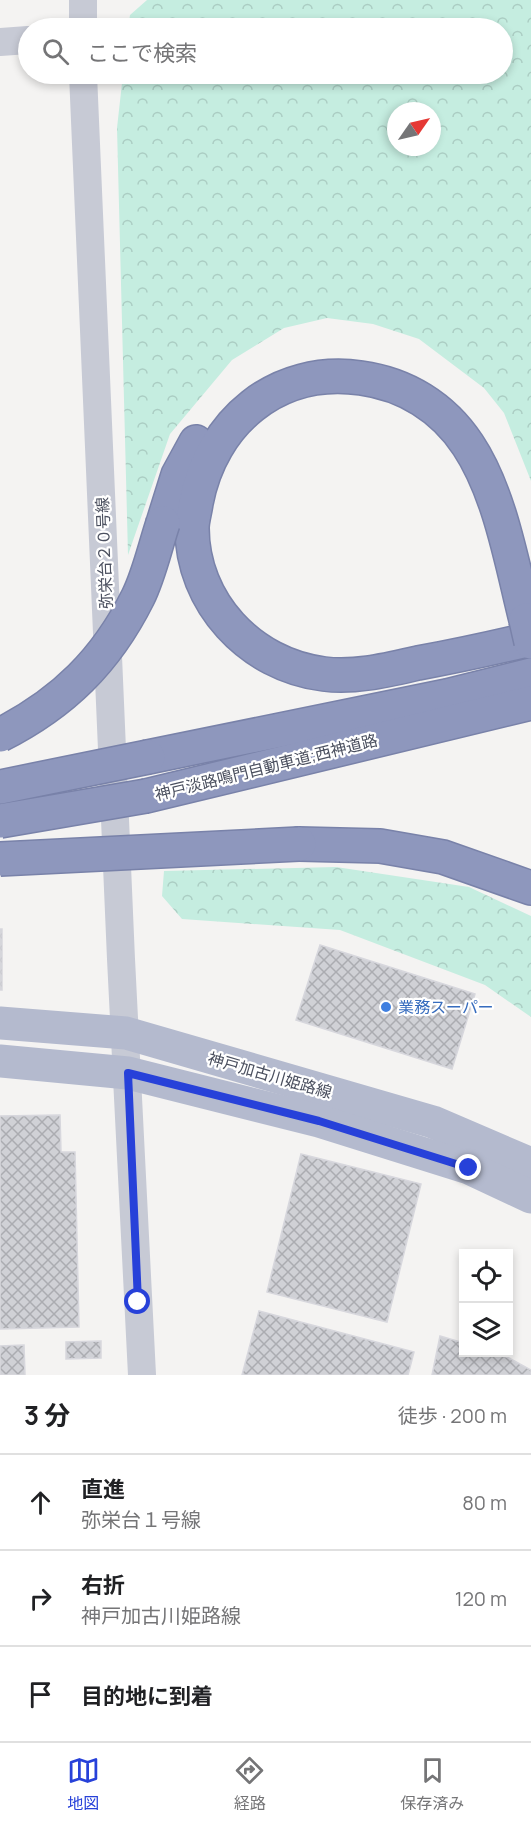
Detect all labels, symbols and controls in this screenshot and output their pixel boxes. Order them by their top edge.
search box [18,18,513,84]
icon: search [39,35,72,68]
text: ここで検索 [87,38,197,68]
north arrow [387,102,441,156]
street label: 弥栄台２０号線 [91,497,117,609]
street label: 神戸淡路鳴門自動車道;西神道路 [152,729,380,805]
place label: 業務スーパー [398,996,494,1018]
marker: 業務スーパー [379,1000,393,1014]
street label: 神戸加古川姫路線 [205,1047,335,1103]
route end [455,1154,481,1180]
map controls [459,1249,513,1357]
button: locate [459,1249,513,1303]
route start [124,1288,150,1314]
button: layers [459,1303,513,1357]
text: 3 分 [24,1397,70,1433]
text: 徒歩 · 200 m [398,1402,507,1429]
text: 直進 [81,1474,125,1504]
icon: ahead [24,1486,57,1519]
text: 80 m [462,1489,507,1516]
text: 弥栄台１号線 [81,1506,201,1533]
text: 右折 [81,1570,125,1600]
icon: right [24,1582,57,1615]
text: 120 m [455,1585,507,1612]
text: 神戸加古川姫路線 [81,1602,241,1629]
icon: arrive [24,1678,57,1711]
text: 目的地に到着 [81,1681,213,1711]
tab: 地図 [67,1754,100,1814]
tab: 経路 [233,1754,266,1814]
tab: 保存済み [400,1754,464,1814]

